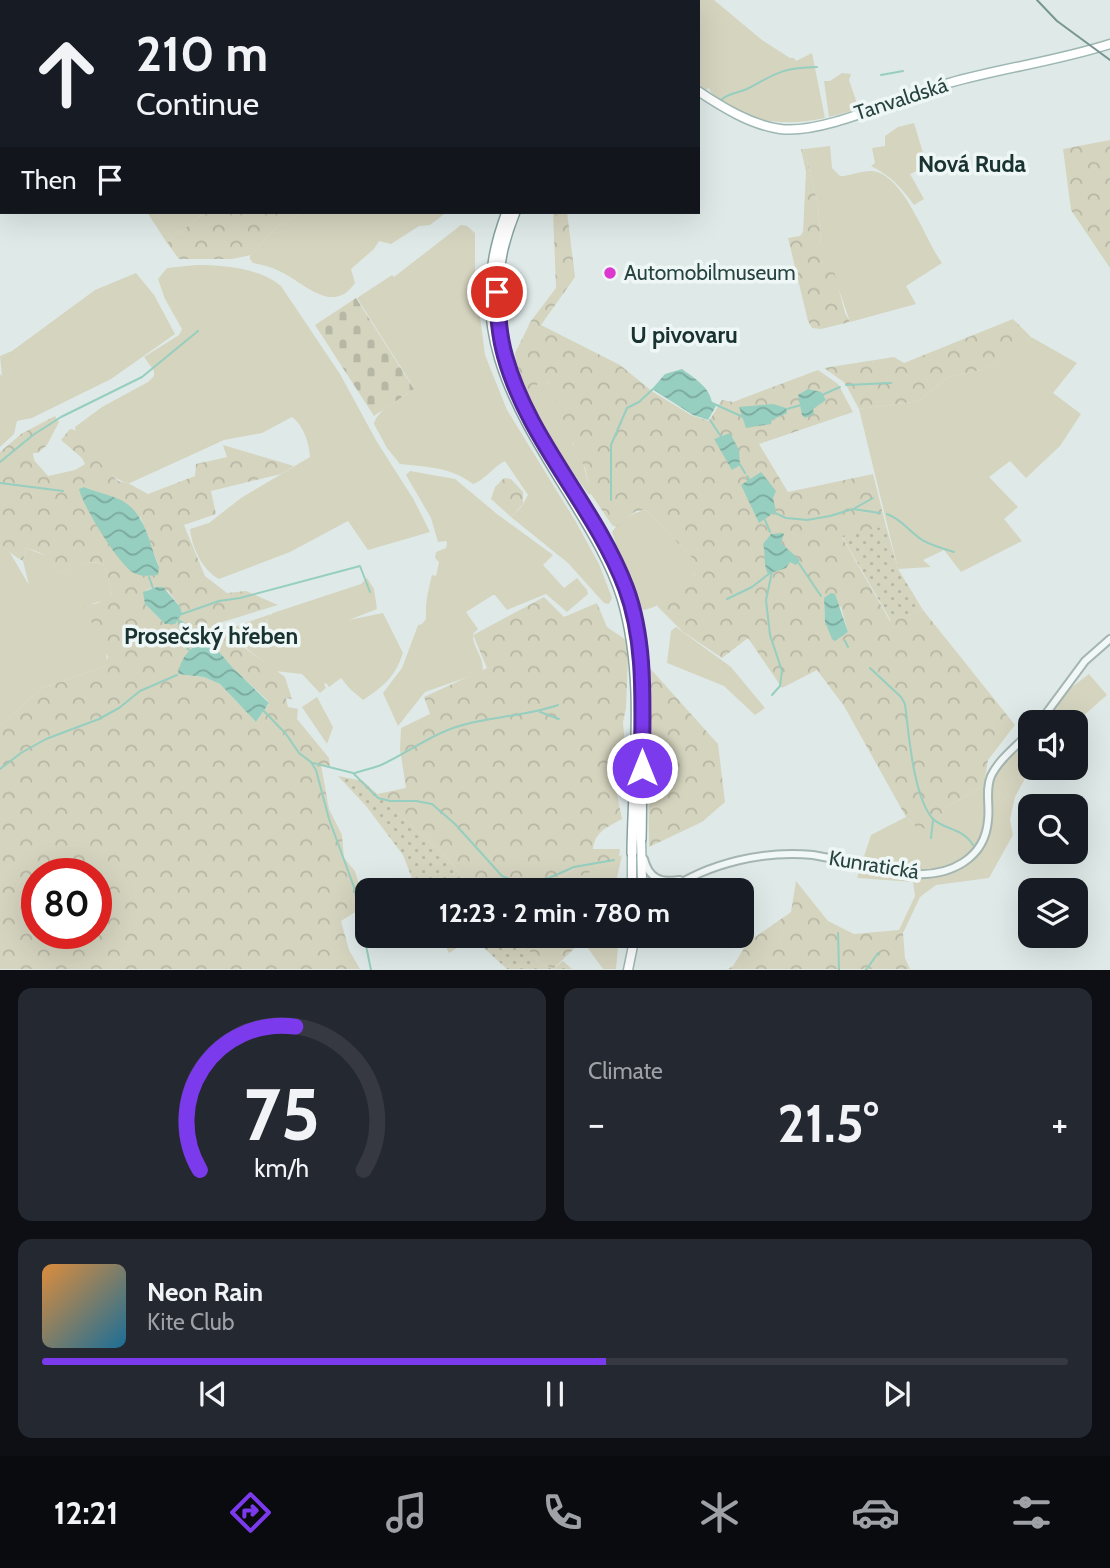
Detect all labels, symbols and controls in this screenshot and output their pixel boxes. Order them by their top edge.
text: 210 m [136,24,268,83]
icon: ahead [21,28,112,119]
street label: Tanvaldská [851,72,951,125]
text: Continue [136,84,259,123]
district label: Nová Ruda [918,150,1027,178]
icon: arrive [91,161,129,199]
text: Then [21,164,77,196]
place label: Automobilmuseum [624,260,796,285]
pin [467,262,527,322]
marker: Automobilmuseum [602,265,618,281]
icon: arrive [478,273,516,311]
district label: U pivovaru [630,321,738,349]
district label: Prosečský hřeben [124,622,298,650]
map controls [1018,710,1088,948]
button: sound [1018,710,1088,780]
position arrow [605,731,679,805]
button: search [1018,794,1088,864]
street label: Kunratická [827,845,921,884]
speed limit sign: 80 [21,858,112,949]
button: layers [1018,878,1088,948]
text: 12:23 · 2 min · 780 m [439,897,670,929]
text: Climate [588,1057,663,1085]
text: 75 [244,1071,320,1159]
text: 21.5° [777,1092,879,1155]
text: − [588,1100,605,1147]
text: + [1051,1100,1068,1147]
text: km/h [255,1153,309,1183]
text: Neon Rain [147,1276,263,1308]
text: Kite Club [147,1308,234,1336]
icon: previous [194,1375,232,1413]
icon: pause [536,1375,574,1413]
icon: next [878,1375,916,1413]
icon: directions [226,1488,275,1537]
icon: music [382,1488,431,1537]
icon: phone [538,1488,587,1537]
icon: climate [695,1488,744,1537]
icon: car [851,1488,900,1537]
icon: filters [1007,1488,1056,1537]
text: 12:21 [54,1493,118,1532]

